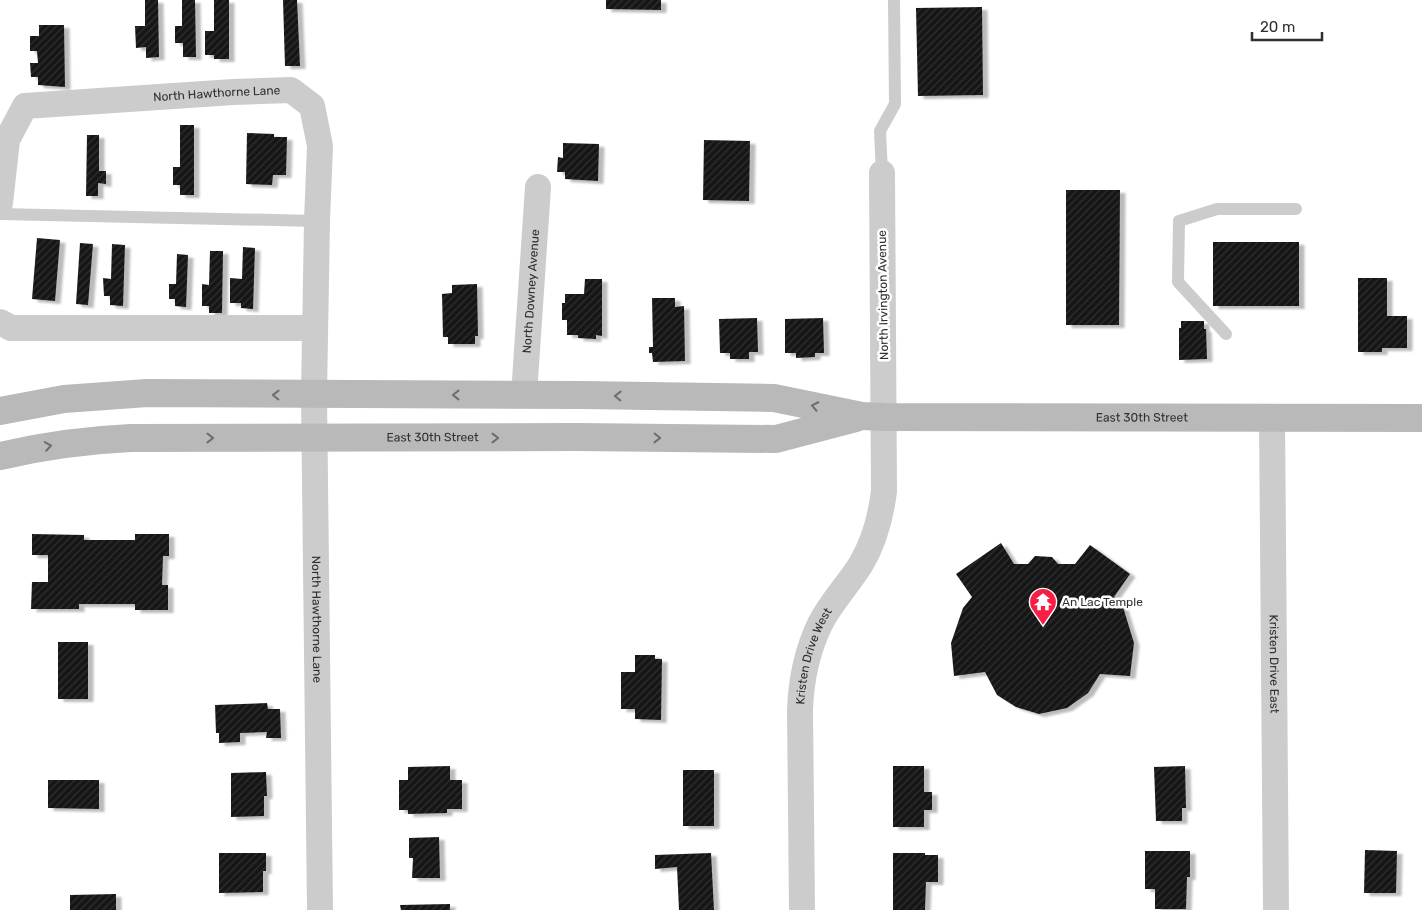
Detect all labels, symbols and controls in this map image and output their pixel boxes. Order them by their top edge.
scale bar [1252,10,1322,42]
text: 20 m [1260,18,1295,36]
street label: North Hawthorne Lane [153,83,281,104]
street label: North Downey Avenue [520,229,542,354]
street label: North Irvington Avenue [875,230,891,360]
one-way arrow [271,389,279,400]
one-way arrow [451,390,459,400]
one-way arrow [614,390,622,401]
one-way arrow [810,402,819,412]
street label: East 30th Street [1096,410,1188,425]
street label: East 30th Street [386,430,479,444]
one-way arrow [206,433,214,443]
one-way arrow [491,433,499,443]
one-way arrow [654,433,661,443]
one-way arrow [43,442,52,452]
street label: North Hawthorne Lane [309,556,324,683]
temple icon: An Lac Temple [1028,587,1058,626]
place label: An Lac Temple [1062,595,1143,609]
street label: Kristen Drive West [793,605,835,705]
street label: Kristen Drive East [1267,614,1281,714]

